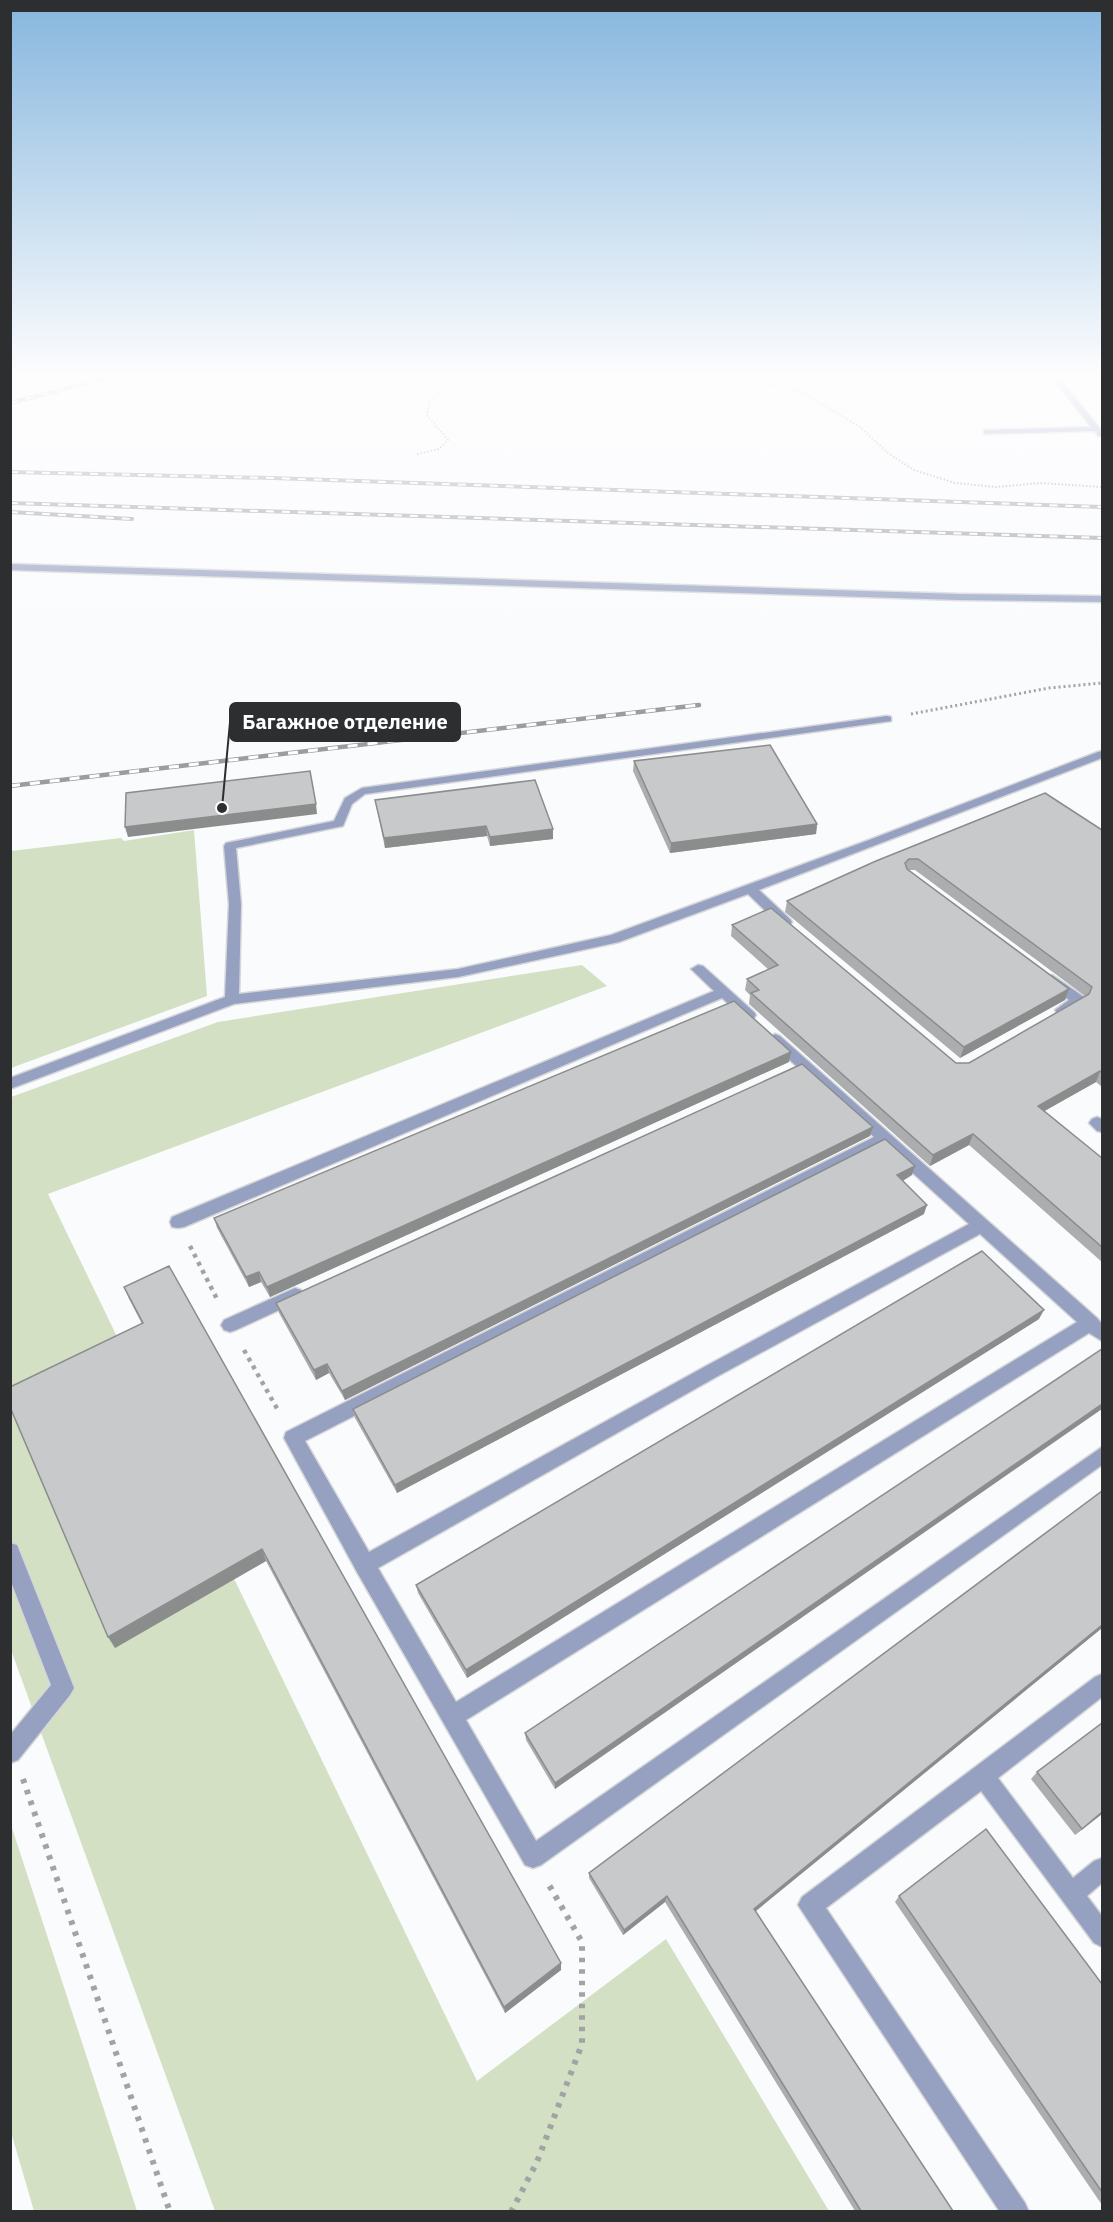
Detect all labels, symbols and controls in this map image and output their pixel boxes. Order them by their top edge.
callout: Багажное отделение [230,703,460,741]
text: Багажное отделение [242,708,448,735]

